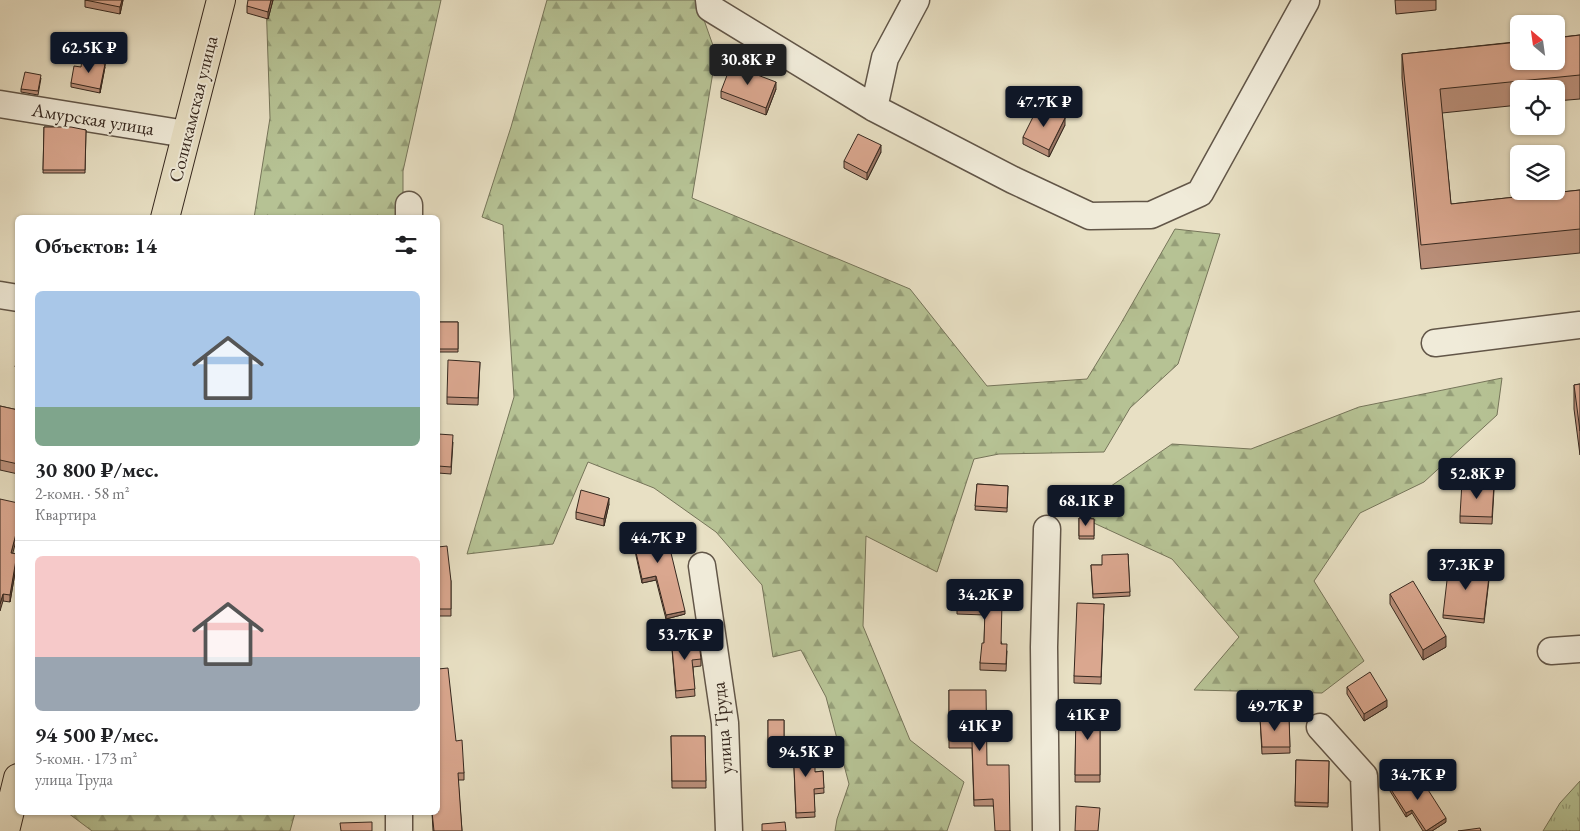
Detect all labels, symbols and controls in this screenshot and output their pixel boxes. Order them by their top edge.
north arrow [1510,15,1565,70]
map controls [1510,15,1565,200]
pin: 62.5K ₽ [43,32,135,74]
street label: Соликамская улица [163,33,223,185]
text: 62.5K ₽ [61,37,117,58]
pin: 30.8K ₽ [702,44,794,86]
text: 30.8K ₽ [720,49,776,70]
button: locate [1510,80,1565,135]
pin: 47.7K ₽ [998,86,1090,128]
text: 47.7K ₽ [1016,91,1072,112]
street label: Амурская улица [29,97,156,141]
button: layers [1510,145,1565,200]
icon: filters [392,231,420,259]
text: Объектов: 14 [35,232,157,259]
icon: home [183,323,273,413]
text: 30 800 ₽/мес. [35,456,159,483]
pin: 52.8K ₽ [1431,458,1523,500]
text: 52.8K ₽ [1449,463,1505,484]
text: 2-комн. · 58 m² [35,483,130,504]
pin: 68.1K ₽ [1040,484,1132,527]
text: 68.1K ₽ [1058,490,1114,511]
text: Квартира [35,504,96,525]
pin: 44.7K ₽ [612,522,704,564]
text: 44.7K ₽ [630,527,686,548]
pin: 37.3K ₽ [1420,548,1512,591]
text: 37.3K ₽ [1438,554,1494,575]
pin: 34.2K ₽ [939,578,1031,621]
text: 34.2K ₽ [957,584,1013,605]
icon: home [183,589,273,679]
pin: 53.7K ₽ [639,618,731,661]
text: 53.7K ₽ [657,624,713,645]
street label: улица Труда [705,680,738,775]
pin: 49.7K ₽ [1229,690,1321,732]
text: 49.7K ₽ [1247,695,1303,716]
pin: 41K ₽ [1053,698,1123,741]
text: 41K ₽ [1067,704,1109,725]
pin: 41K ₽ [945,710,1015,752]
text: 41K ₽ [959,715,1001,736]
text: 94 500 ₽/мес. [35,721,159,748]
pin: 94.5K ₽ [760,736,852,778]
text: 94.5K ₽ [778,741,834,762]
text: 5-комн. · 173 m² [35,748,137,769]
pin: 34.7K ₽ [1372,758,1464,801]
text: 34.7K ₽ [1390,764,1446,785]
text: улица Труда [35,769,113,790]

